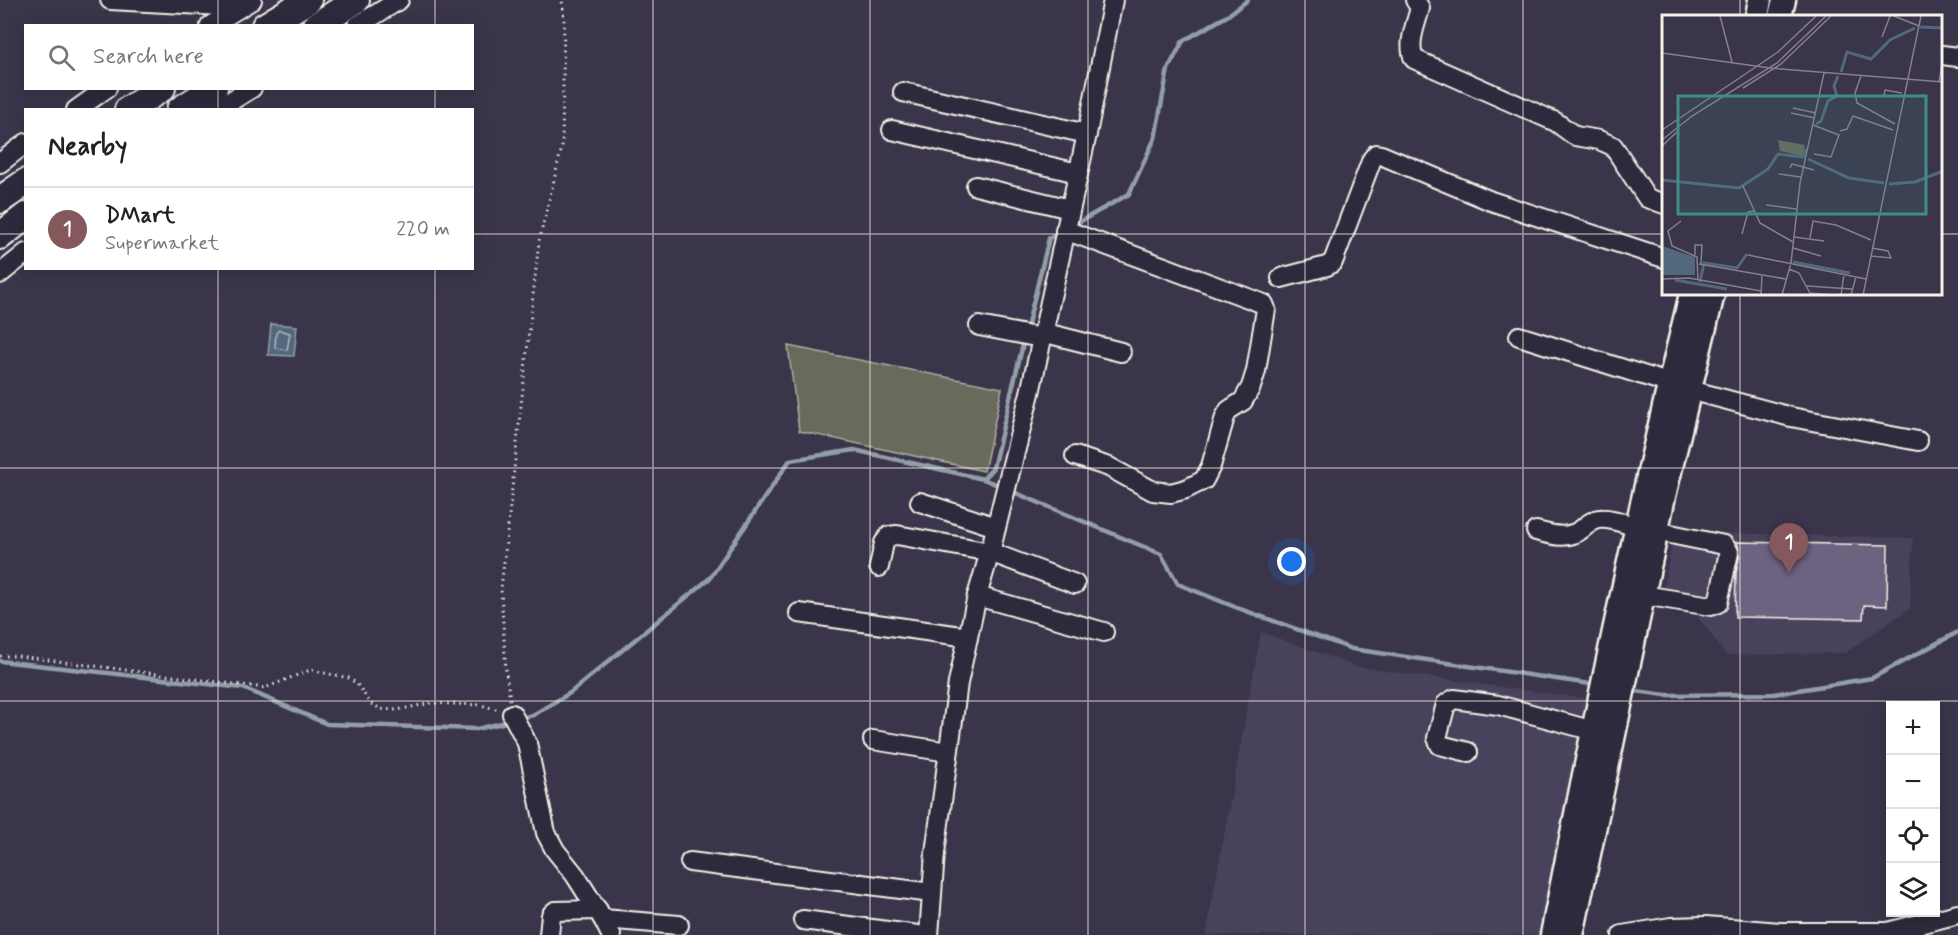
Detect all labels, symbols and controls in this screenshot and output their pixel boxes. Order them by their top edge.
inset map [1662,15,1943,296]
search box [24,24,474,90]
icon: search [45,41,78,74]
text: Search here [93,43,204,71]
text: Nearby [48,130,127,164]
text: DMart [105,202,175,230]
text: 1 [63,216,72,243]
text: 220 m [396,216,450,243]
text: Supermarket [105,230,219,257]
pin: 1 [1770,524,1808,573]
your location [1277,547,1306,576]
map controls [1886,701,1940,917]
button: + [1886,701,1940,755]
button: − [1886,755,1940,809]
button: locate [1886,809,1940,863]
button: layers [1886,863,1940,917]

